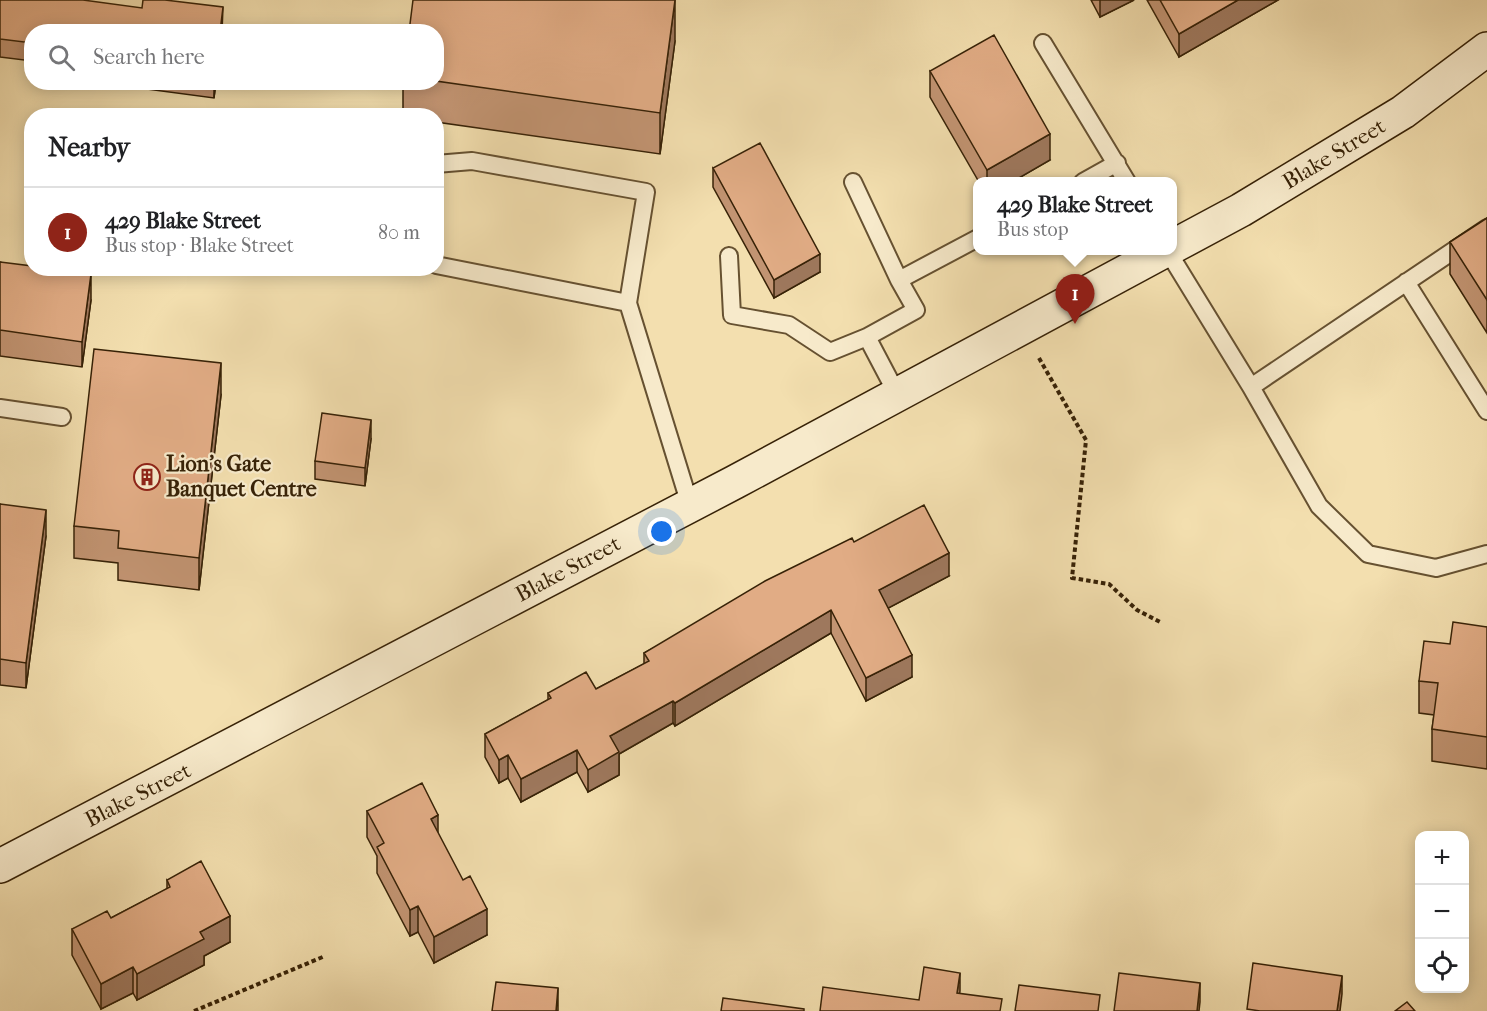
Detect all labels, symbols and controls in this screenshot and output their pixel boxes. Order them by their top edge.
search box [24,24,444,90]
icon: search [45,41,78,74]
text: Search here [93,44,205,70]
street label: Blake Street [1278,113,1390,195]
text: Nearby [48,132,130,163]
popup [973,177,1177,255]
text: 429 Blake Street [997,192,1153,218]
text: 429 Blake Street [105,208,261,234]
text: Bus stop [997,218,1069,241]
text: 1 [64,221,71,244]
text: 80 m [378,221,420,244]
text: Bus stop · Blake Street [105,234,294,257]
pin: 1 [1056,274,1094,324]
place label: Lion's Gate Banquet Centre [166,451,317,502]
building icon: Lion's Gate Banquet Centre [132,462,162,492]
your location [647,517,676,546]
street label: Blake Street [511,530,625,608]
street label: Blake Street [81,757,195,833]
map controls [1415,831,1469,993]
button: + [1415,831,1469,885]
button: − [1415,885,1469,939]
button: locate [1415,939,1469,993]

